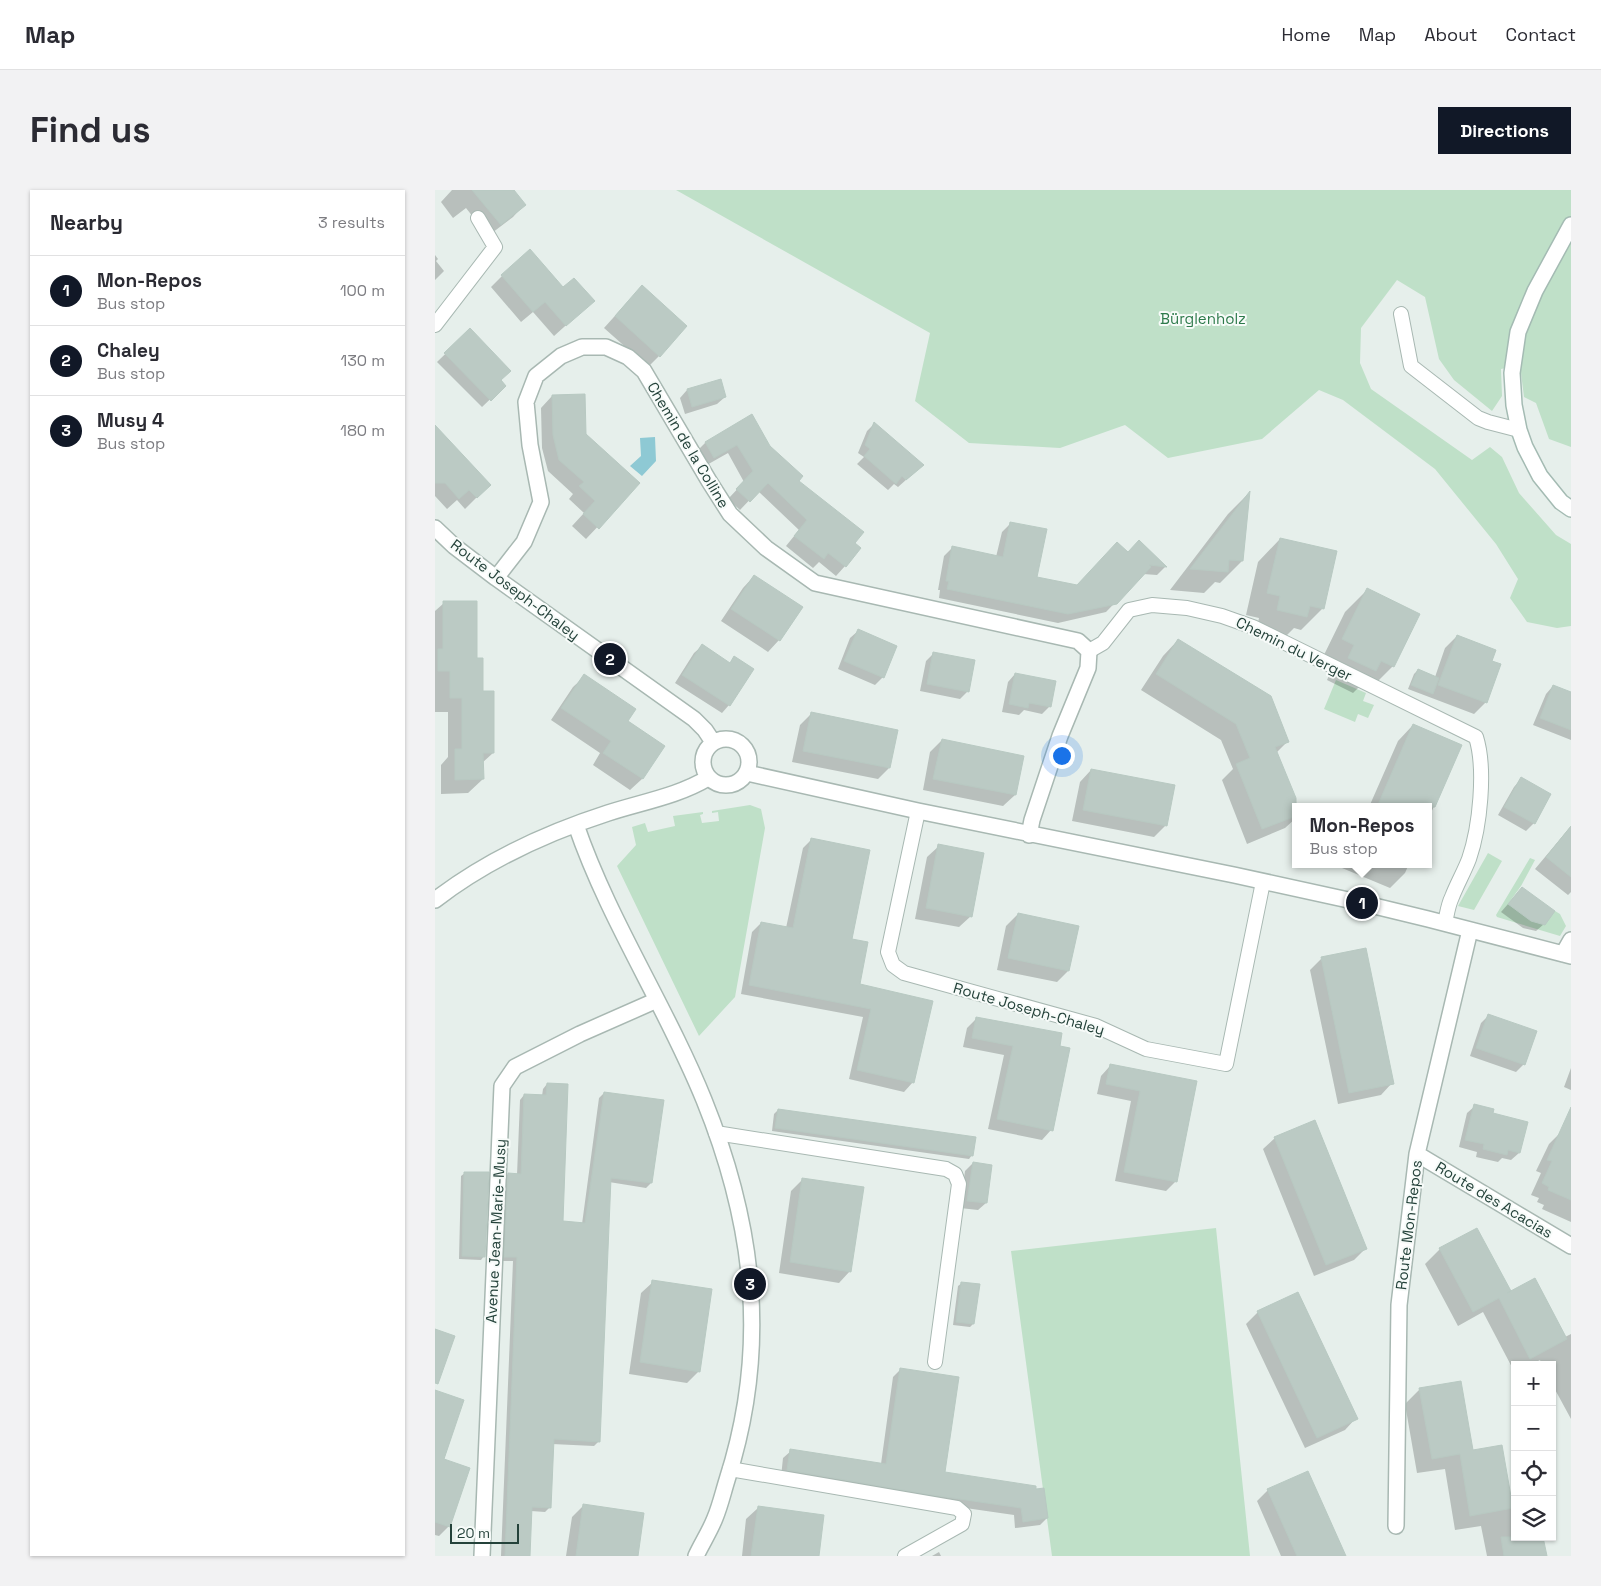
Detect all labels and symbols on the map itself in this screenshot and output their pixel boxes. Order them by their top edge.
park label: Bürglenholz [1160,309,1246,328]
street label: Chemin de la Colline [643,378,734,511]
street label: Route Joseph-Chaley [447,535,584,644]
street label: Chemin du Verger [1233,612,1356,685]
pin: 2 [594,640,626,678]
your location [1049,743,1075,769]
pin: 1 [1346,884,1378,922]
street label: Route Joseph-Chaley [951,978,1107,1039]
street label: Avenue Jean-Marie-Musy [481,1138,510,1324]
street label: Route des Acacias [1432,1157,1556,1242]
street label: Route Mon-Repos [1391,1159,1426,1291]
pin: 3 [734,1265,766,1303]
scale bar [450,1521,519,1544]

